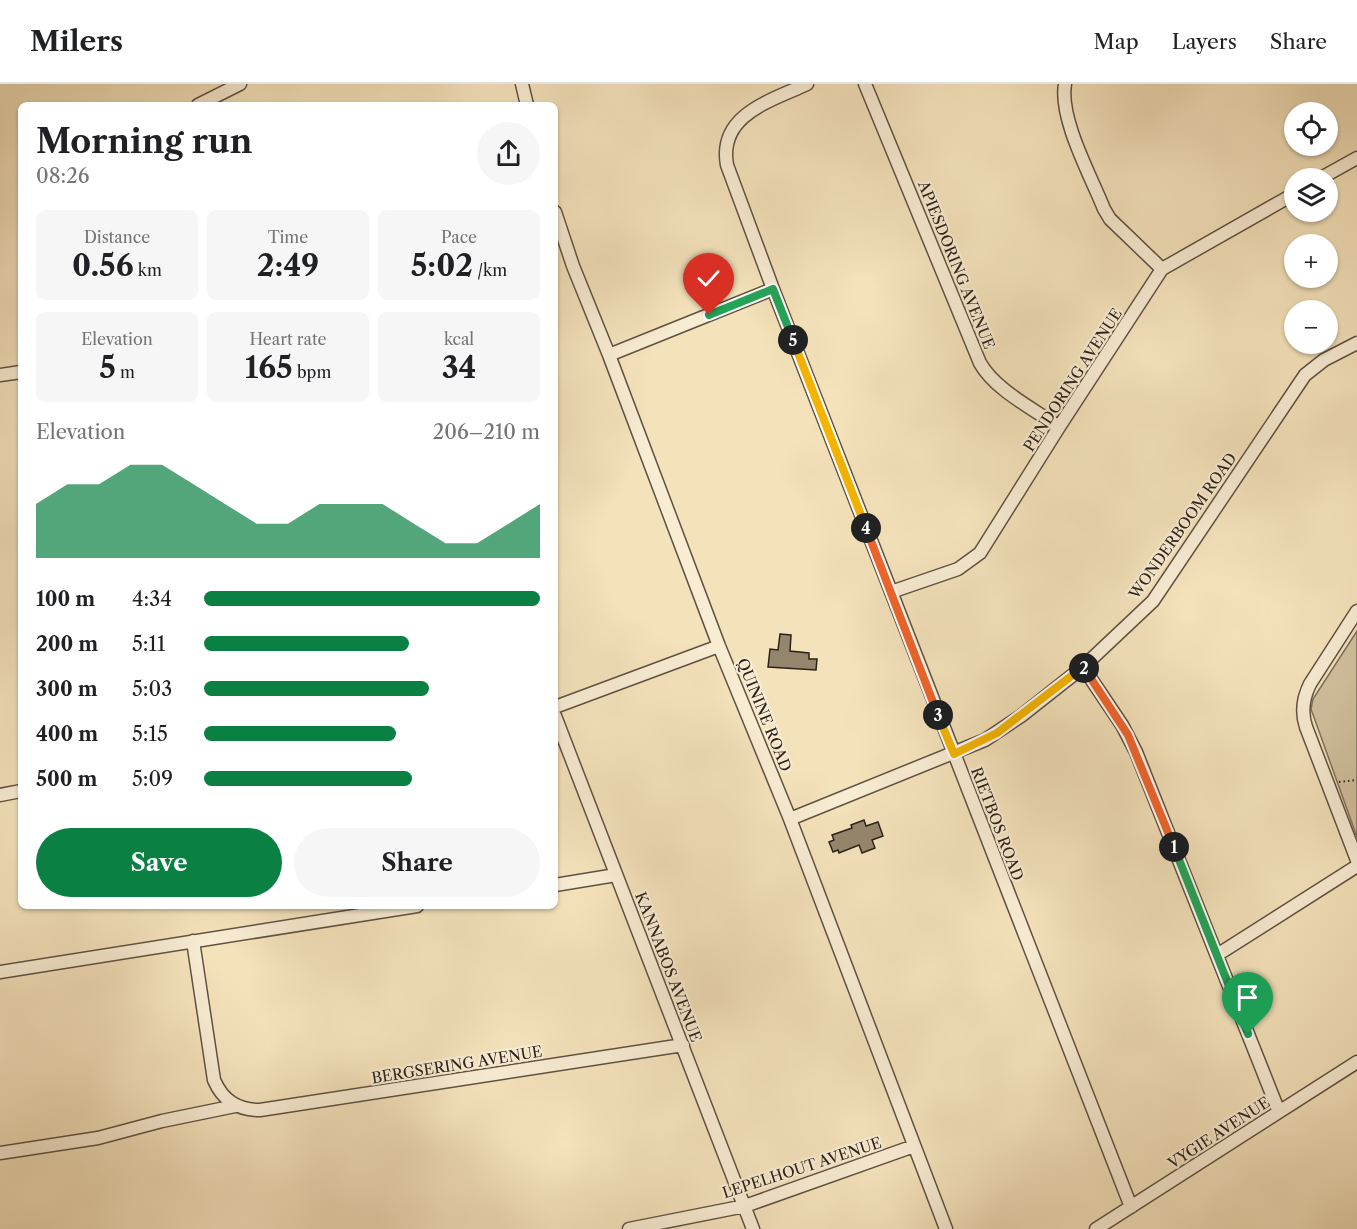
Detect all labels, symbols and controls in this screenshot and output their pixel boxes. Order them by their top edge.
text: Milers [30,24,123,58]
text: Map [1094,29,1139,54]
text: Layers [1172,29,1237,54]
text: Share [1270,29,1327,54]
map controls [1284,102,1338,354]
button: locate [1284,102,1338,156]
text: Morning run [36,121,252,162]
button: share [477,122,540,185]
text: 08:26 [36,164,89,188]
button: layers [1284,168,1338,222]
street label: APIESDORING AVENUE [914,177,999,352]
text: Distance [84,227,150,247]
text: Time [268,227,308,247]
text: Pace [441,227,477,247]
button: + [1284,234,1338,288]
text: 0.56 [72,247,134,284]
text: 2:49 [257,247,319,284]
text: 5:02 [411,247,473,284]
pin [683,253,734,315]
text: km [134,260,162,280]
text: /km [473,260,507,280]
icon: check [692,262,725,295]
button: − [1284,300,1338,354]
street label: PENDORING AVENUE [1019,305,1126,455]
pin: 5 [778,325,808,355]
text: Elevation [81,329,153,349]
text: Heart rate [249,329,327,349]
text: kcal [444,329,474,349]
text: 5 [789,330,797,350]
text: 5 [99,349,116,386]
text: 165 [245,349,293,386]
text: 34 [442,349,476,386]
text: m [116,362,135,382]
text: bpm [293,362,331,382]
text: Elevation [36,420,125,444]
text: 206–210 m [433,420,540,444]
street label: WONDERBOOM ROAD [1124,449,1240,603]
pin: 4 [851,513,881,543]
text: 4 [861,518,871,538]
text: 100 m [36,587,95,611]
text: 4:34 [132,587,172,611]
text: 200 m [36,632,98,656]
text: 5:11 [132,632,165,656]
pin: 2 [1069,653,1099,683]
street label: QUININE ROAD [733,655,796,774]
text: 2 [1079,658,1089,678]
text: 300 m [36,677,98,701]
text: 5:03 [132,677,172,701]
pin: 3 [923,700,953,730]
text: 3 [933,705,943,725]
text: 400 m [36,722,98,746]
text: 5:15 [132,722,168,746]
street label: RIETBOS ROAD [967,764,1028,883]
text: 500 m [36,767,97,791]
text: 5:09 [132,767,173,791]
button: Save [36,828,282,897]
button: Share [294,828,540,897]
pin: 1 [1159,832,1189,862]
text: 1 [1170,837,1178,857]
street label: KANNABOS AVENUE [631,889,706,1045]
pin [1222,972,1273,1034]
icon: arrive [1231,981,1264,1014]
street label: BERGSERING AVENUE [370,1042,544,1087]
street label: VYGIE AVENUE [1163,1093,1273,1173]
street label: LEPELHOUT AVENUE [720,1133,884,1202]

